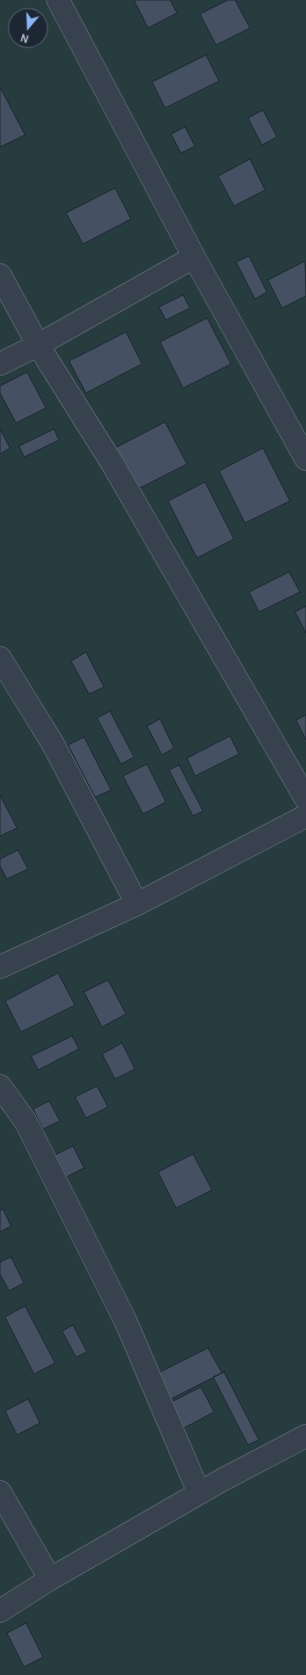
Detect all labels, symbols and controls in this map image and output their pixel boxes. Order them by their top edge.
north arrow [8,8,48,48]
text: N [18,31,30,46]

